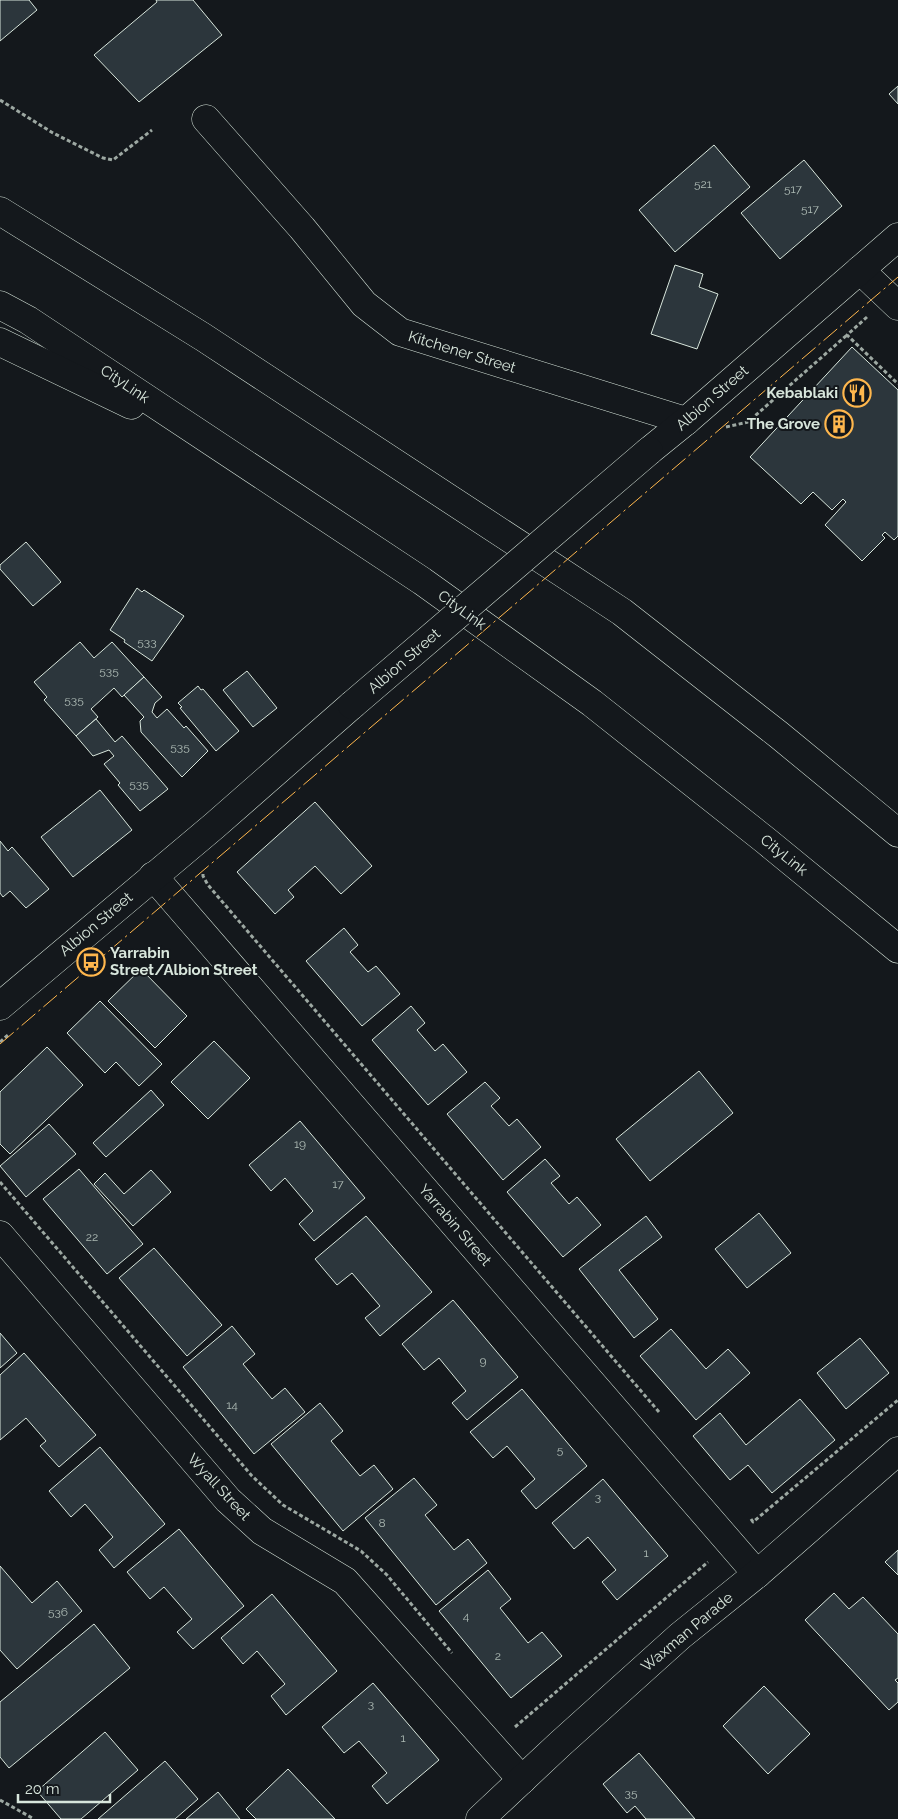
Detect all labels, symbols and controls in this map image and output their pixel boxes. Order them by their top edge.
house number: 521 [694,177,712,191]
house number: 517 [784,182,803,196]
house number: 517 [801,202,820,216]
street label: Kitchener Street [406,327,518,377]
street label: CityLink [97,361,153,407]
street label: Albion Street [672,362,752,434]
restaurant icon: Kebablaki [842,378,872,408]
place label: Kebablaki [766,384,838,402]
building icon: The Grove [824,409,854,439]
place label: The Grove [747,415,820,433]
street label: CityLink [434,586,490,634]
street label: Albion Street [364,625,444,697]
house number: 533 [137,635,157,649]
house number: 535 [99,664,119,678]
house number: 535 [64,693,84,707]
house number: 535 [170,740,190,754]
house number: 535 [129,777,149,791]
street label: CityLink [757,831,811,879]
street label: Albion Street [56,888,136,960]
place label: Yarrabin Street/Albion Street [110,944,258,979]
bus stop icon: Yarrabin Street/Albion Street [76,947,106,977]
house number: 19 [294,1137,306,1151]
house number: 17 [332,1177,344,1191]
street label: Yarrabin Street [415,1181,495,1269]
house number: 22 [86,1230,98,1244]
house number: 9 [479,1354,487,1368]
house number: 14 [226,1398,238,1412]
house number: 5 [557,1443,564,1457]
street label: Wyall Street [184,1450,254,1524]
house number: 3 [595,1490,601,1504]
house number: 8 [378,1516,386,1530]
house number: 1 [643,1546,649,1560]
street label: Waxman Parade [637,1588,737,1676]
house number: 536 [48,1605,68,1619]
house number: 4 [463,1609,470,1623]
house number: 2 [495,1649,501,1663]
house number: 3 [368,1697,374,1711]
house number: 1 [400,1731,406,1745]
scale bar [18,1772,110,1804]
text: 20 m [25,1780,60,1798]
house number: 35 [625,1786,638,1800]

